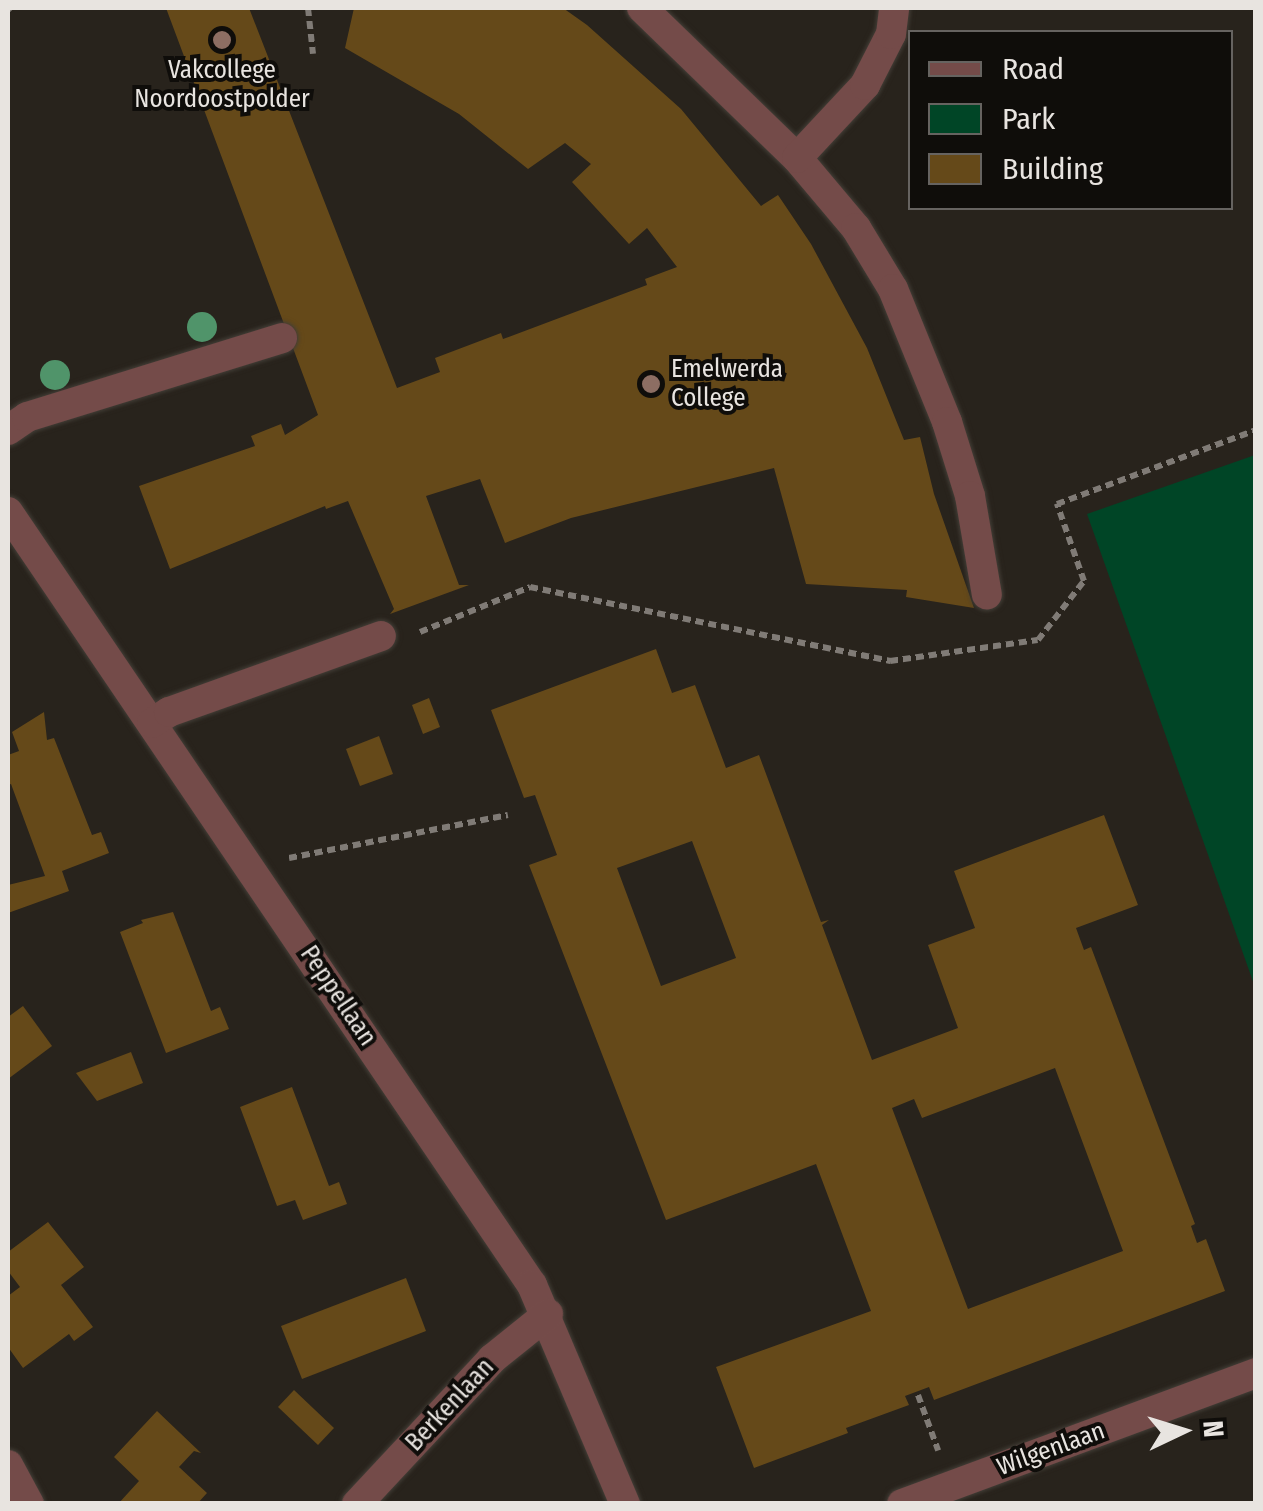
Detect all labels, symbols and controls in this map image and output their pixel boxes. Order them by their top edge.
marker: Vakcollege Noordoostpolder [211,29,233,51]
legend [908,30,1233,210]
text: Road [1002,51,1064,87]
place label: Vakcollege Noordoostpolder [134,56,310,115]
text: Park [1002,101,1055,137]
text: Building [1002,151,1103,187]
place label: Emelwerda College [671,355,783,414]
marker: Emelwerda College [640,373,662,395]
street label: Peppellaan [294,940,382,1052]
street label: Berkenlaan [400,1352,500,1458]
north arrow [1133,1381,1233,1481]
street label: Wilgenlaan [993,1416,1109,1482]
text: N [1196,1419,1230,1438]

